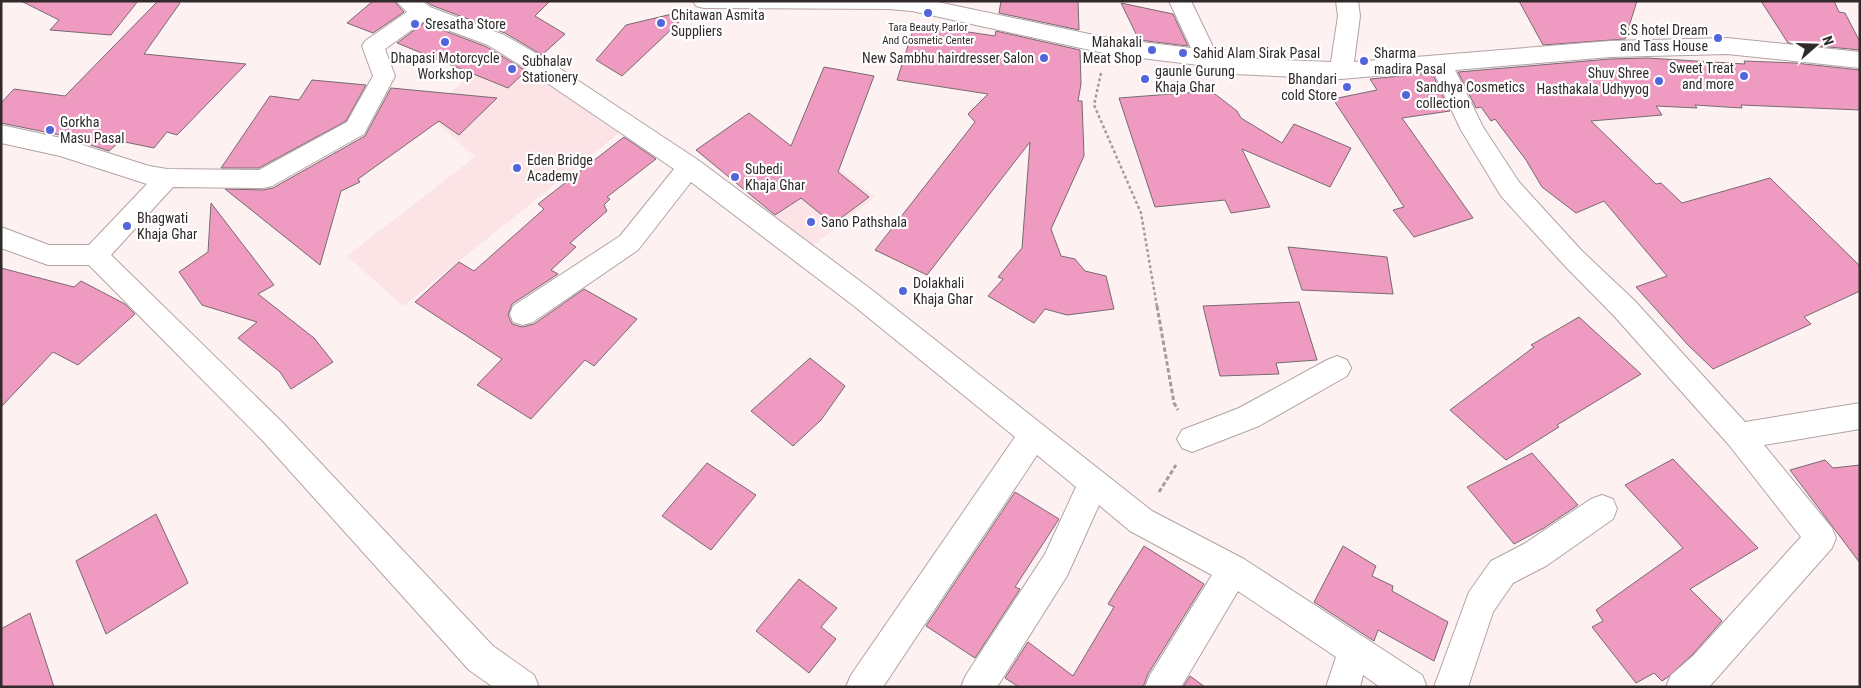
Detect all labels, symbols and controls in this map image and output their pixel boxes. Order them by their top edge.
place label: Chitawan Asmita Suppliers [671,7,765,39]
marker: Tara Beauty Parlor And Cosmetic Center [922,7,934,19]
place label: Sresatha Store [425,16,506,32]
marker: Chitawan Asmita Suppliers [655,17,667,29]
marker: Sresatha Store [409,18,421,30]
north arrow [1791,20,1841,70]
place label: Tara Beauty Parlor And Cosmetic Center [882,21,975,47]
place label: S.S hotel Dream and Tass House [1620,22,1708,54]
marker: S.S hotel Dream and Tass House [1712,32,1724,44]
place label: Mahakali Meat Shop [1083,34,1142,66]
text: N [1819,34,1837,47]
marker: Dhapasi Motorcycle Workshop [439,36,451,48]
marker: Mahakali Meat Shop [1146,44,1158,56]
place label: Sahid Alam Sirak Pasal [1193,45,1320,61]
place label: Sharma madira Pasal [1374,45,1446,77]
marker: Sahid Alam Sirak Pasal [1177,47,1189,59]
place label: Dhapasi Motorcycle Workshop [390,50,500,82]
place label: New Sambhu hairdresser Salon [862,50,1034,66]
marker: New Sambhu hairdresser Salon [1038,52,1050,64]
place label: Subhalav Stationery [522,53,578,85]
marker: Sharma madira Pasal [1358,55,1370,67]
place label: Sweet Treat and more [1669,60,1734,92]
marker: Subhalav Stationery [506,63,518,75]
place label: gaunle Gurung Khaja Ghar [1155,63,1235,95]
place label: Shuv Shree Hasthakala Udhyyog [1536,65,1649,97]
marker: Sweet Treat and more [1738,70,1750,82]
place label: Bhandari cold Store [1281,71,1337,103]
marker: gaunle Gurung Khaja Ghar [1139,73,1151,85]
marker: Shuv Shree Hasthakala Udhyyog [1653,75,1665,87]
place label: Sandhya Cosmetics collection [1416,79,1525,111]
marker: Bhandari cold Store [1341,81,1353,93]
marker: Sandhya Cosmetics collection [1400,89,1412,101]
place label: Gorkha Masu Pasal [60,114,124,146]
marker: Gorkha Masu Pasal [44,124,56,136]
place label: Eden Bridge Academy [527,152,593,184]
place label: Subedi Khaja Ghar [745,161,805,193]
marker: Eden Bridge Academy [511,162,523,174]
marker: Subedi Khaja Ghar [729,171,741,183]
place label: Bhagwati Khaja Ghar [137,210,197,242]
place label: Sano Pathshala [821,214,907,230]
marker: Sano Pathshala [805,216,817,228]
marker: Bhagwati Khaja Ghar [121,220,133,232]
place label: Dolakhali Khaja Ghar [913,275,973,307]
marker: Dolakhali Khaja Ghar [897,285,909,297]

